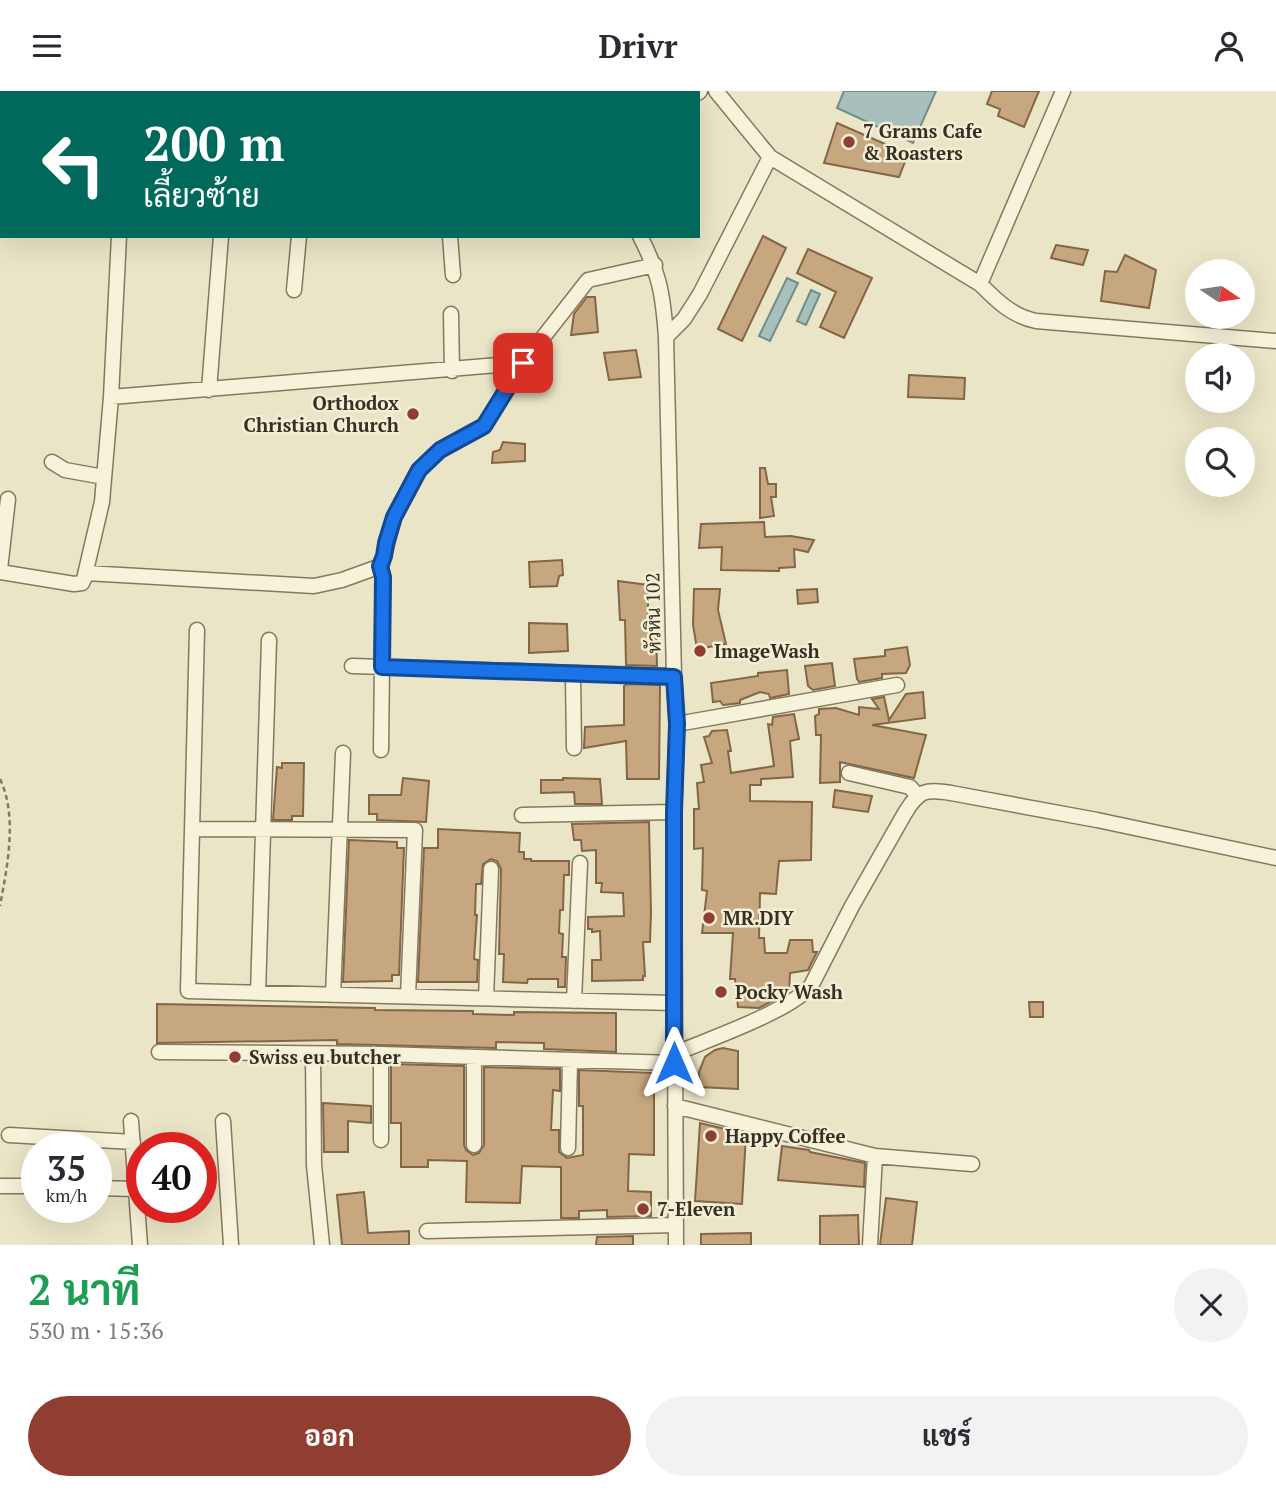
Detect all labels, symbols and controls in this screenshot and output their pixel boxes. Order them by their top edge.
text: Drivr [598,25,678,67]
icon: menu [28,27,66,65]
icon: person [1210,27,1248,65]
text: 200 m [143,110,285,175]
place label: 7 Grams Cafe & Roasters [863,118,982,165]
icon: left [28,119,119,210]
marker: 7 Grams Cafe & Roasters [841,134,857,150]
text: เลี้ยวซ้าย [143,174,260,216]
north arrow [1185,259,1255,329]
map controls [1185,259,1255,497]
pin [493,333,553,393]
button: sound [1185,343,1255,413]
icon: arrive [504,344,542,382]
place label: Orthodox Christian Church [244,390,399,437]
marker: Orthodox Christian Church [405,406,421,422]
button: search [1185,427,1255,497]
street label: หัวหิน 102 [639,572,666,654]
place label: ImageWash [714,638,820,663]
marker: ImageWash [692,643,708,659]
place label: MR.DIY [723,905,795,930]
marker: MR.DIY [701,910,717,926]
place label: Pocky Wash [735,979,843,1004]
marker: Pocky Wash [713,984,729,1000]
position arrow [637,1026,711,1100]
place label: Swiss eu butcher [249,1044,401,1069]
marker: Swiss eu butcher [227,1049,243,1065]
place label: Happy Coffee [725,1123,846,1148]
marker: Happy Coffee [703,1128,719,1144]
speed limit sign: 40 [126,1132,217,1223]
text: 35 [47,1145,86,1191]
text: km/h [46,1183,87,1207]
place label: 7-Eleven [657,1196,736,1221]
marker: 7-Eleven [635,1201,651,1217]
text: 2 นาที [28,1261,140,1317]
button: close [1174,1268,1248,1342]
text: 530 m · 15:36 [28,1315,163,1346]
button: ออก [28,1396,631,1476]
button: แชร์ [645,1396,1248,1476]

